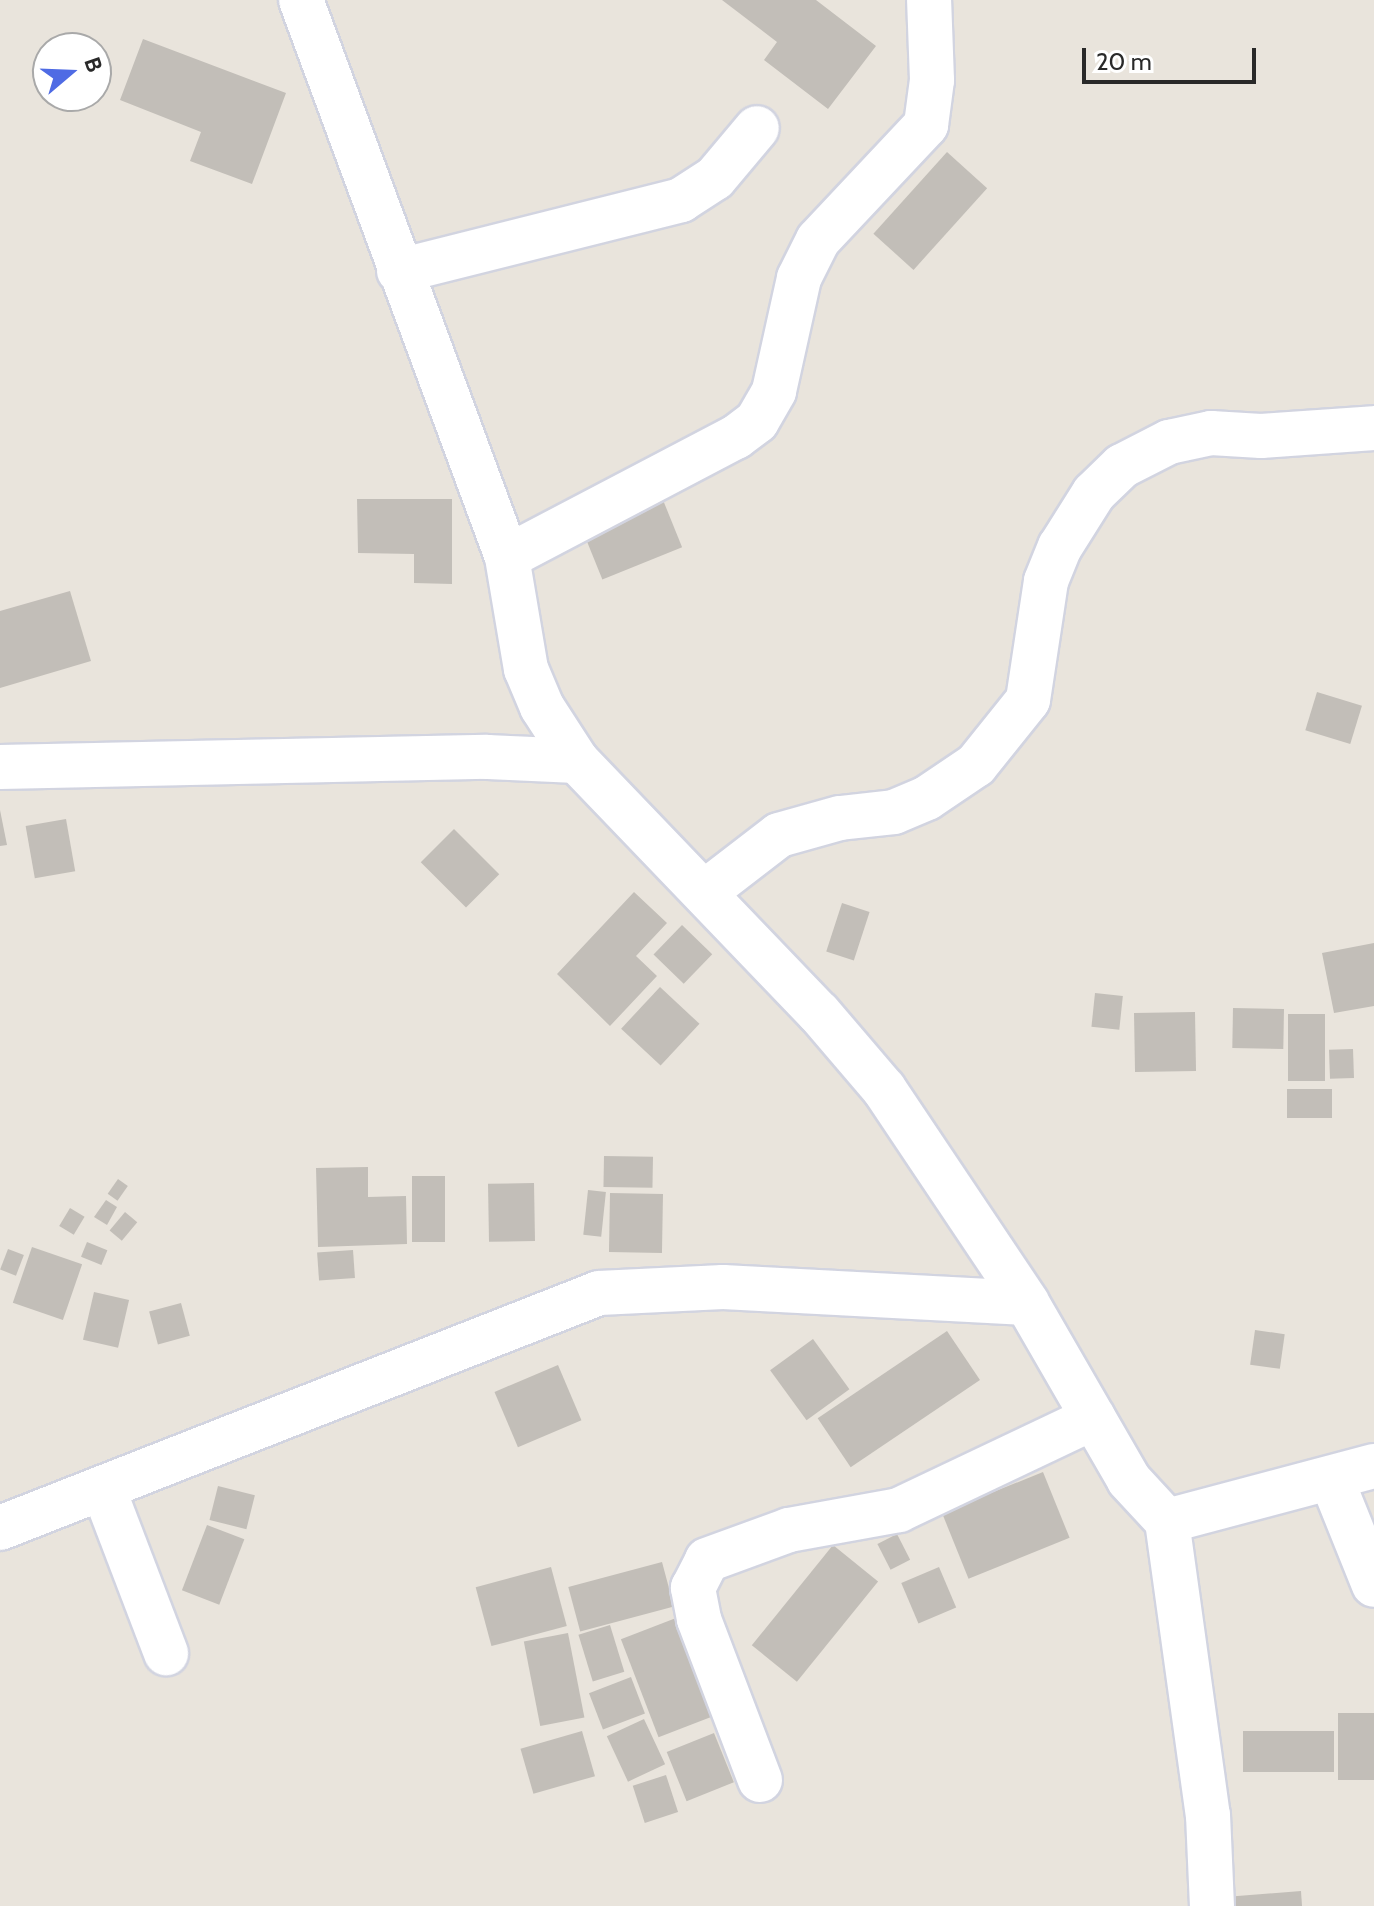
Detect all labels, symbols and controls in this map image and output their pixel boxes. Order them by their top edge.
north arrow [32,32,112,112]
scale bar [1086,32,1260,82]
text: 20 m [1096,47,1152,76]
text: B [78,54,108,76]

